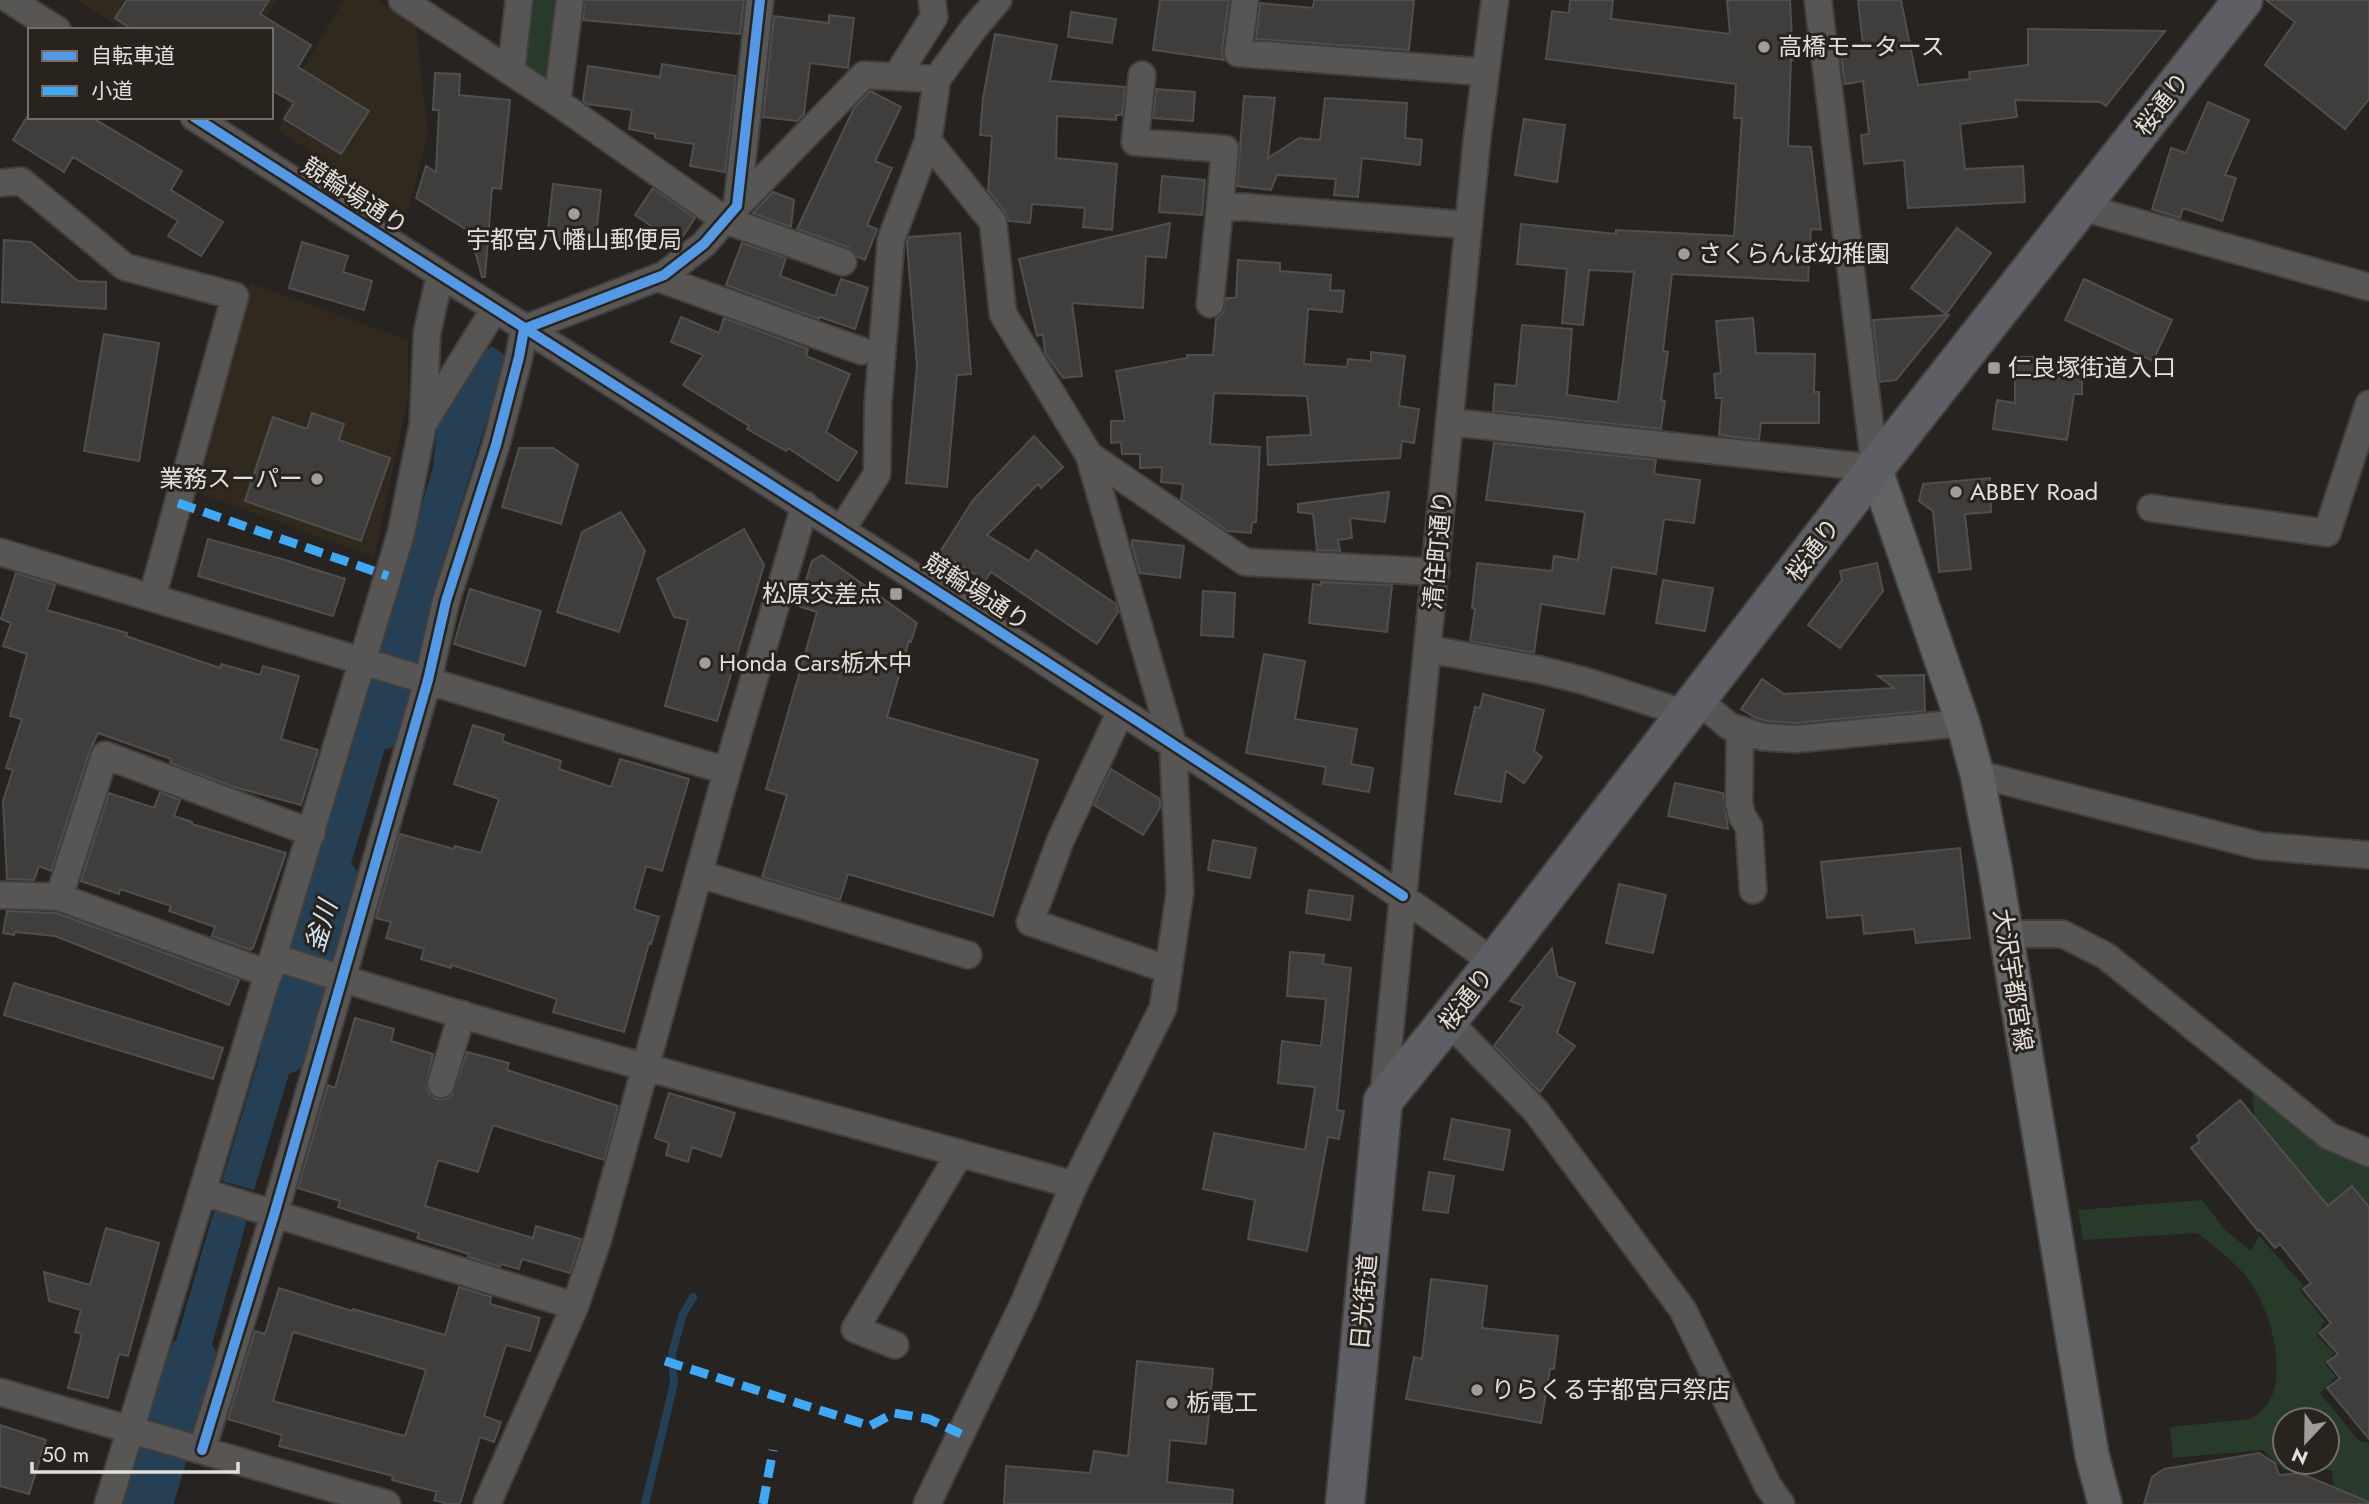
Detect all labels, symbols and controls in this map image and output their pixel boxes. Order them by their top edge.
legend [28,28,273,119]
place label: 高橋モータース [1778,29,1945,64]
marker: 高橋モータース [1756,39,1772,55]
text: 自転車道 [91,41,175,71]
street label: 桜通り [2126,65,2198,143]
text: 小道 [91,76,133,106]
street label: 競輪場通り [295,148,415,243]
marker: 宇都宮八幡山郵便局 [566,206,582,222]
place label: 宇都宮八幡山郵便局 [466,222,682,257]
place label: さくらんぼ幼稚園 [1698,236,1890,271]
marker: さくらんぼ幼稚園 [1676,246,1692,262]
place label: 仁良塚街道入口 [2008,350,2176,385]
marker: 仁良塚街道入口 [1986,360,2002,376]
place label: 業務スーパー [159,461,303,496]
marker: 業務スーパー [309,471,325,487]
place label: ABBEY Road [1970,474,2098,509]
marker: ABBEY Road [1948,484,1964,500]
street label: 清住町通り [1415,489,1460,611]
street label: 桜通り [1777,510,1848,589]
street label: 競輪場通り [917,544,1037,639]
place label: 松原交差点 [762,576,882,611]
marker: 松原交差点 [888,586,904,602]
place label: Honda Cars栃木中 [719,645,912,680]
marker: Honda Cars栃木中 [697,655,713,671]
water label: 釜川 [295,893,348,956]
street label: 大沢宇都宮線 [1985,906,2042,1054]
street label: 桜通り [1430,960,1502,1038]
street label: 日光街道 [1342,1253,1385,1351]
place label: りらくる宇都宮戸祭店 [1491,1372,1731,1407]
marker: りらくる宇都宮戸祭店 [1469,1382,1485,1398]
place label: 栃電工 [1186,1385,1258,1420]
marker: 栃電工 [1164,1395,1180,1411]
north arrow [2271,1406,2341,1476]
scale bar [32,1430,238,1474]
text: 50 m [42,1440,89,1470]
text: N [2288,1441,2312,1472]

